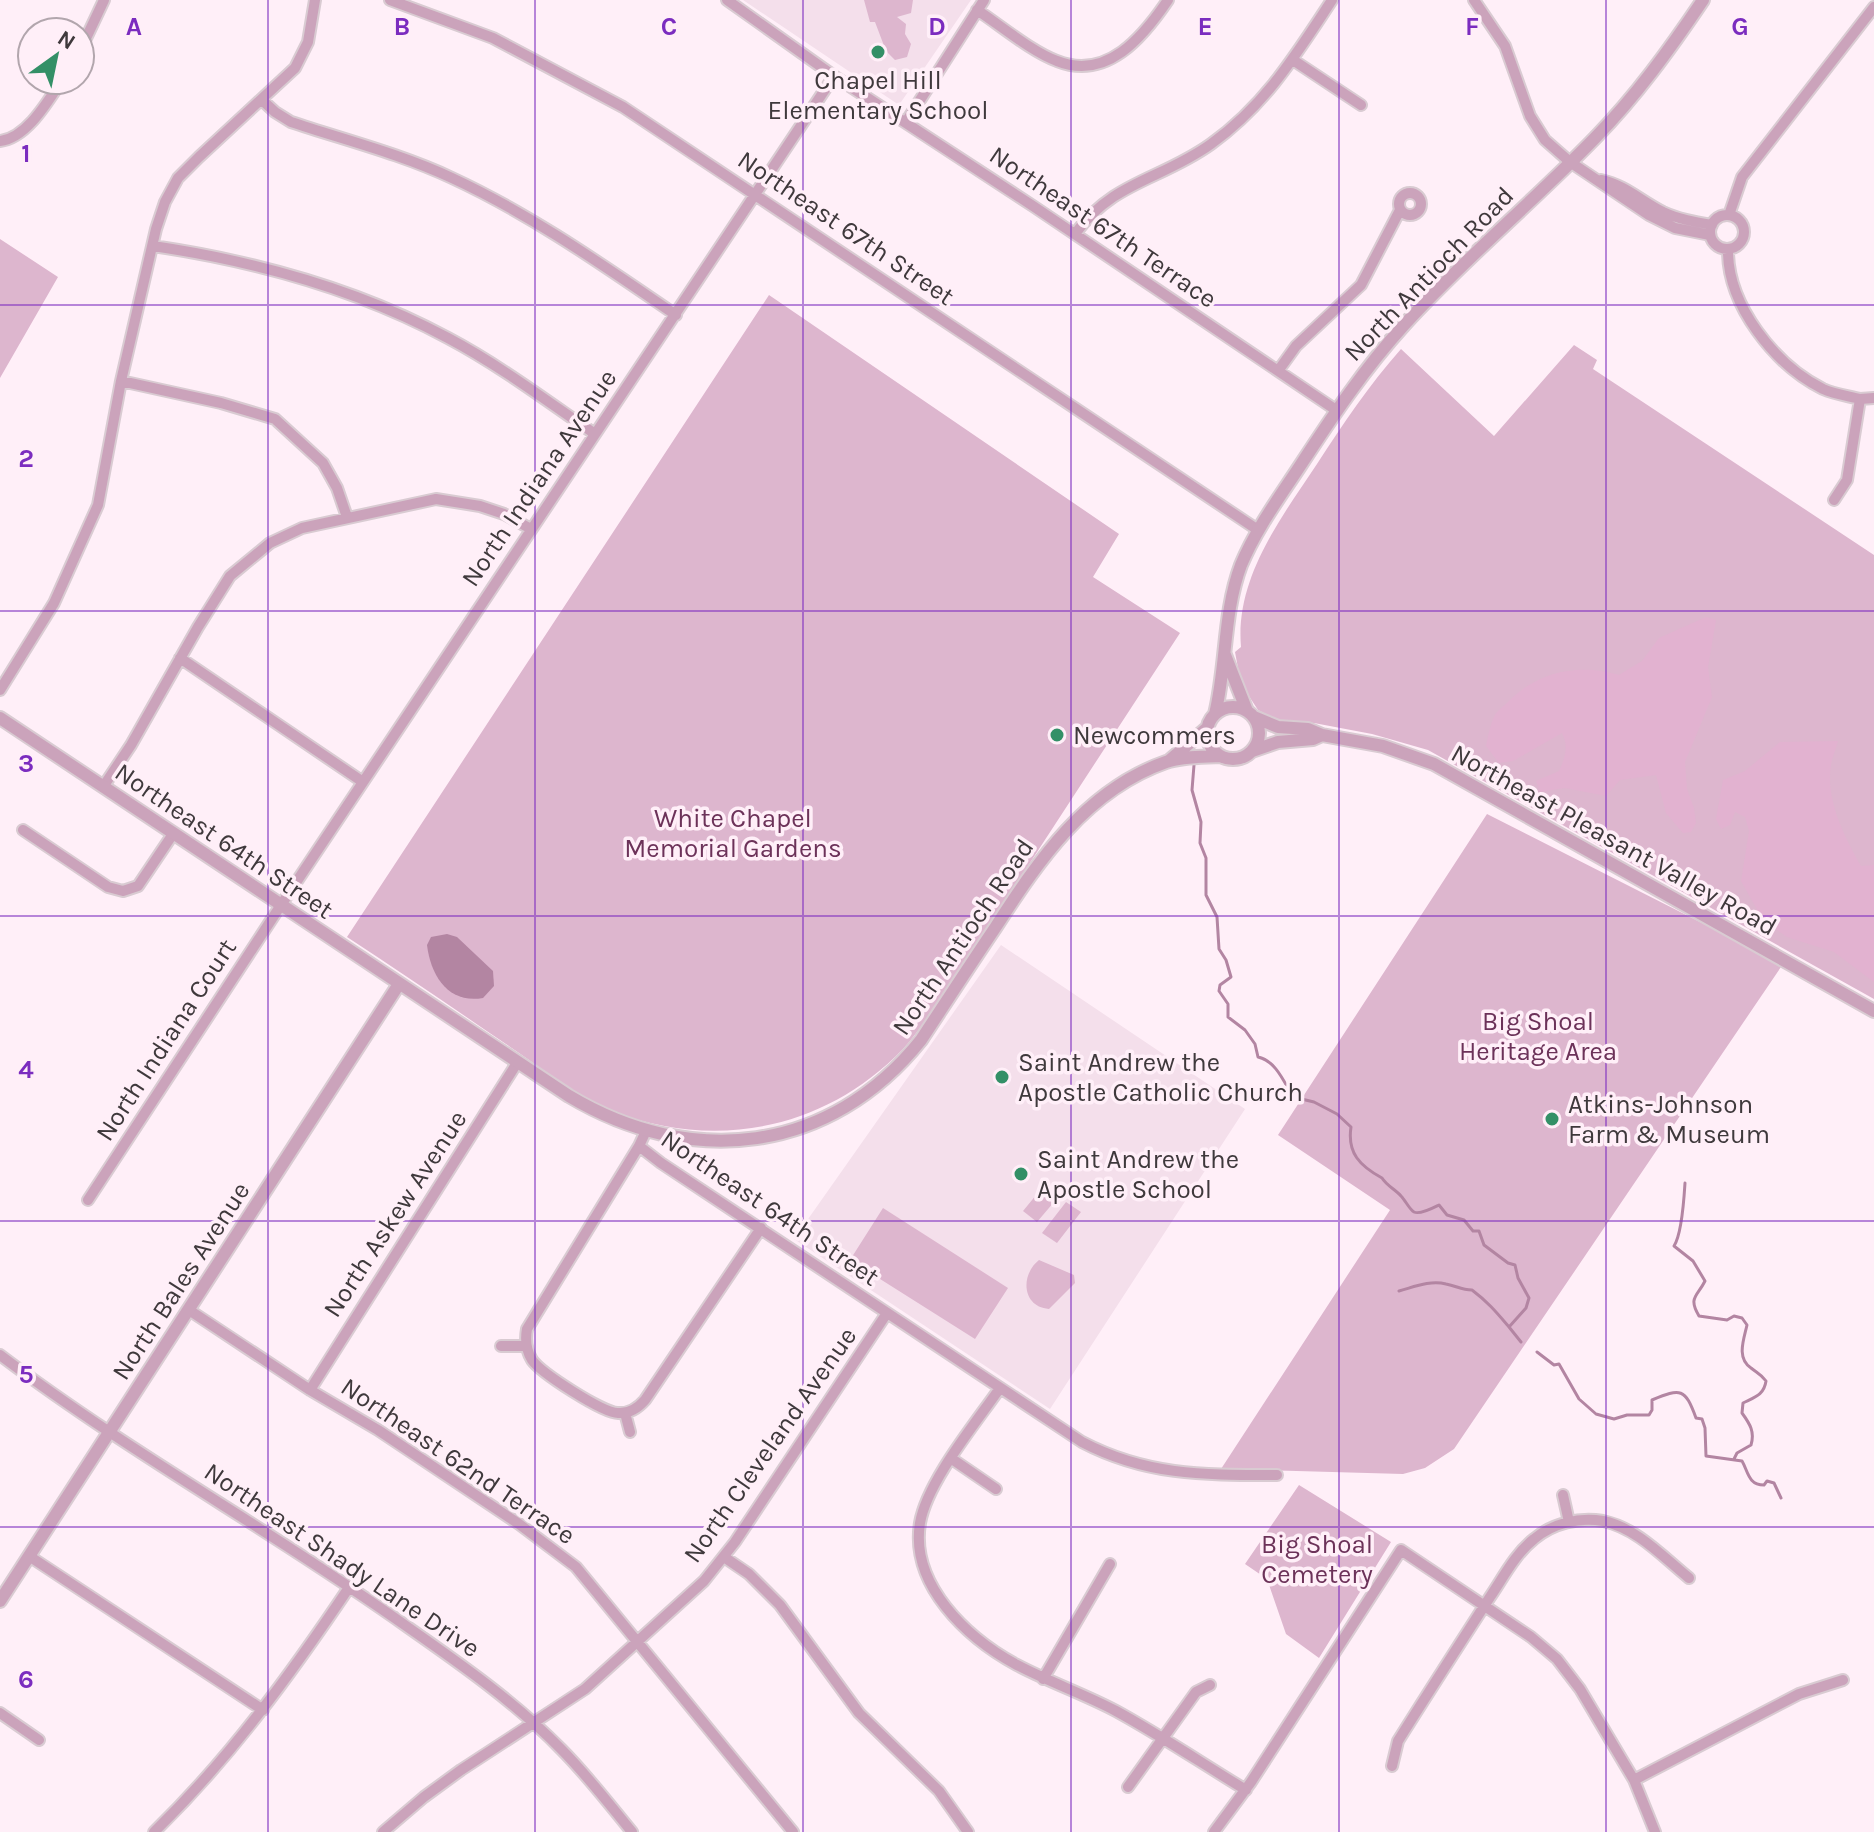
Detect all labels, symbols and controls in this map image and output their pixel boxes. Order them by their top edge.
text: A [126,11,142,42]
text: B [394,11,410,42]
text: C [661,11,677,42]
text: D [928,11,946,42]
text: E [1197,11,1213,42]
text: F [1465,11,1479,42]
text: G [1731,11,1749,42]
north arrow [16,16,96,96]
text: N [53,25,80,55]
marker: Chapel Hill Elementary School [869,43,887,61]
place label: Chapel Hill Elementary School [768,65,988,126]
text: 1 [21,138,31,169]
street label: Northeast 67th Terrace [984,139,1222,315]
street label: Northeast 67th Street [732,144,960,312]
street label: North Antioch Road [1338,180,1520,368]
street label: North Indiana Avenue [455,364,623,592]
text: 2 [18,443,34,474]
place label: Newcommers [1073,720,1236,751]
marker: Newcommers [1048,726,1066,744]
street label: Northeast Pleasant Valley Road [1446,737,1782,943]
text: 3 [18,748,34,779]
street label: Northeast 64th Street [109,756,339,926]
park label: White Chapel Memorial Gardens [624,803,842,864]
street label: North Antioch Road [886,833,1040,1041]
street label: North Indiana Court [89,933,243,1147]
park label: Big Shoal Heritage Area [1459,1006,1617,1067]
place label: Saint Andrew the Apostle Catholic Church [1018,1047,1303,1108]
text: 4 [18,1054,34,1085]
marker: Saint Andrew the Apostle Catholic Church [993,1068,1011,1086]
place label: Atkins-Johnson Farm & Museum [1568,1089,1770,1150]
street label: North Askew Avenue [317,1105,473,1323]
marker: Atkins-Johnson Farm & Museum [1543,1110,1561,1128]
street label: Northeast 64th Street [655,1123,885,1293]
place label: Saint Andrew the Apostle School [1037,1144,1239,1205]
marker: Saint Andrew the Apostle School [1012,1165,1030,1183]
street label: North Bales Avenue [105,1176,257,1386]
street label: North Cleveland Avenue [677,1321,863,1569]
text: 5 [18,1359,34,1390]
street label: Northeast 62nd Terrace [335,1371,581,1551]
street label: Northeast Shady Lane Drive [198,1456,486,1664]
park label: Big Shoal Cemetery [1261,1529,1373,1590]
text: 6 [18,1664,34,1695]

